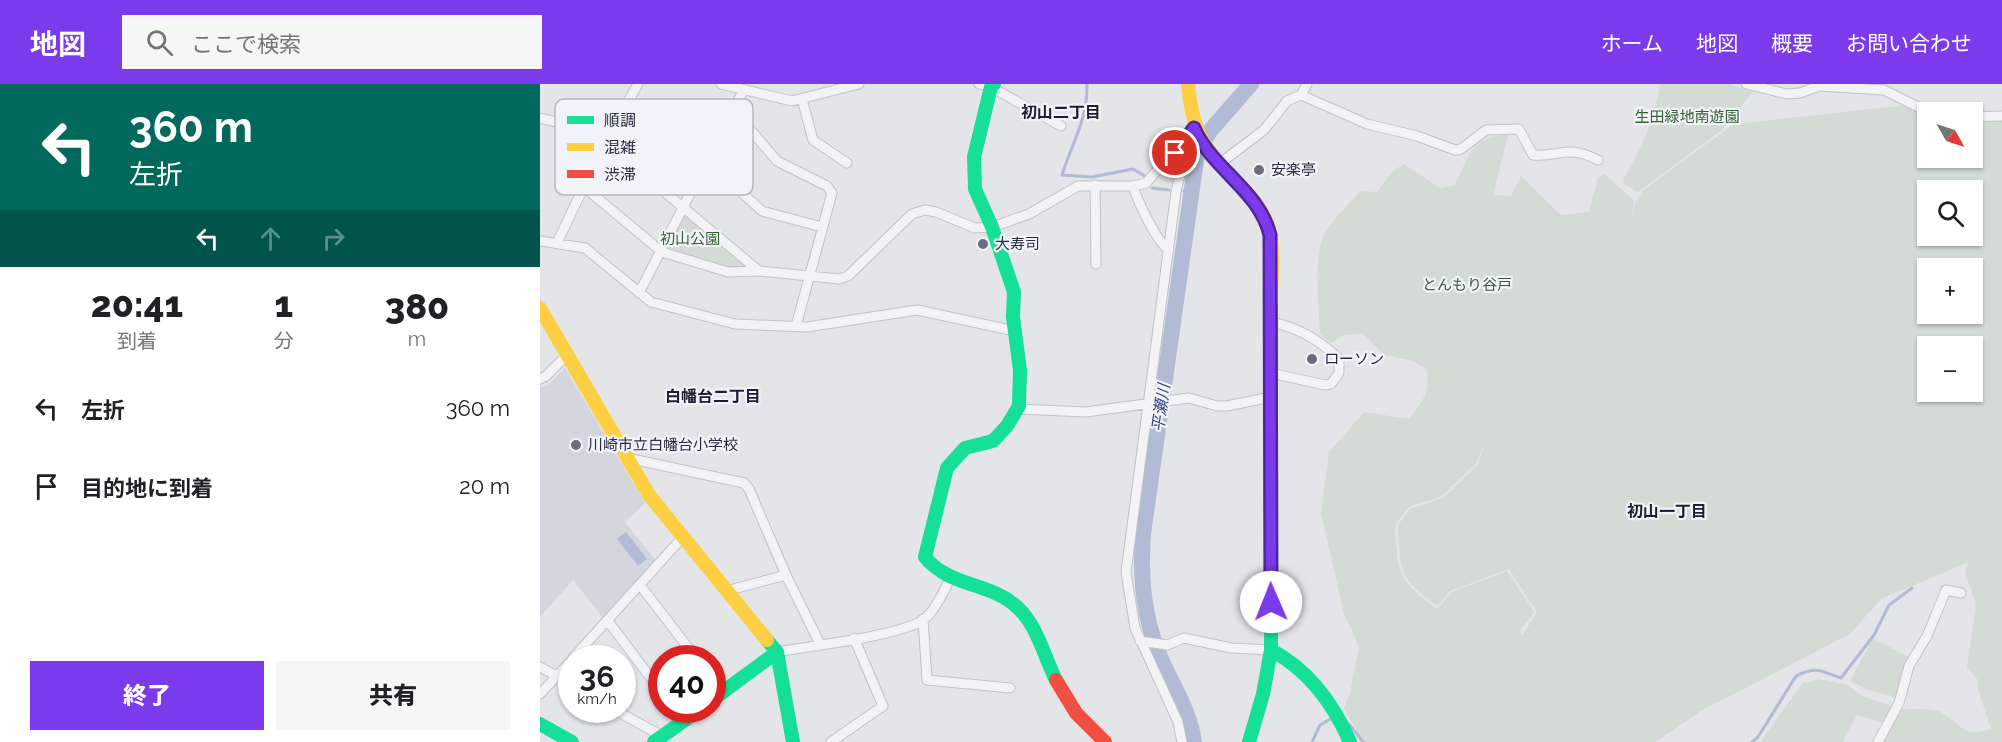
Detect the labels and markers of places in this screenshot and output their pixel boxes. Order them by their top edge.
pin [1149,127,1200,178]
place label: 安楽亭 [1271,161,1316,179]
marker: 安楽亭 [1252,163,1266,177]
place label: 大寿司 [995,235,1040,253]
marker: 大寿司 [976,237,990,251]
place label: ローソン [1324,350,1384,368]
marker: ローソン [1305,352,1319,366]
place label: 川崎市立白幡台小学校 [588,436,738,454]
marker: 川崎市立白幡台小学校 [569,438,583,452]

